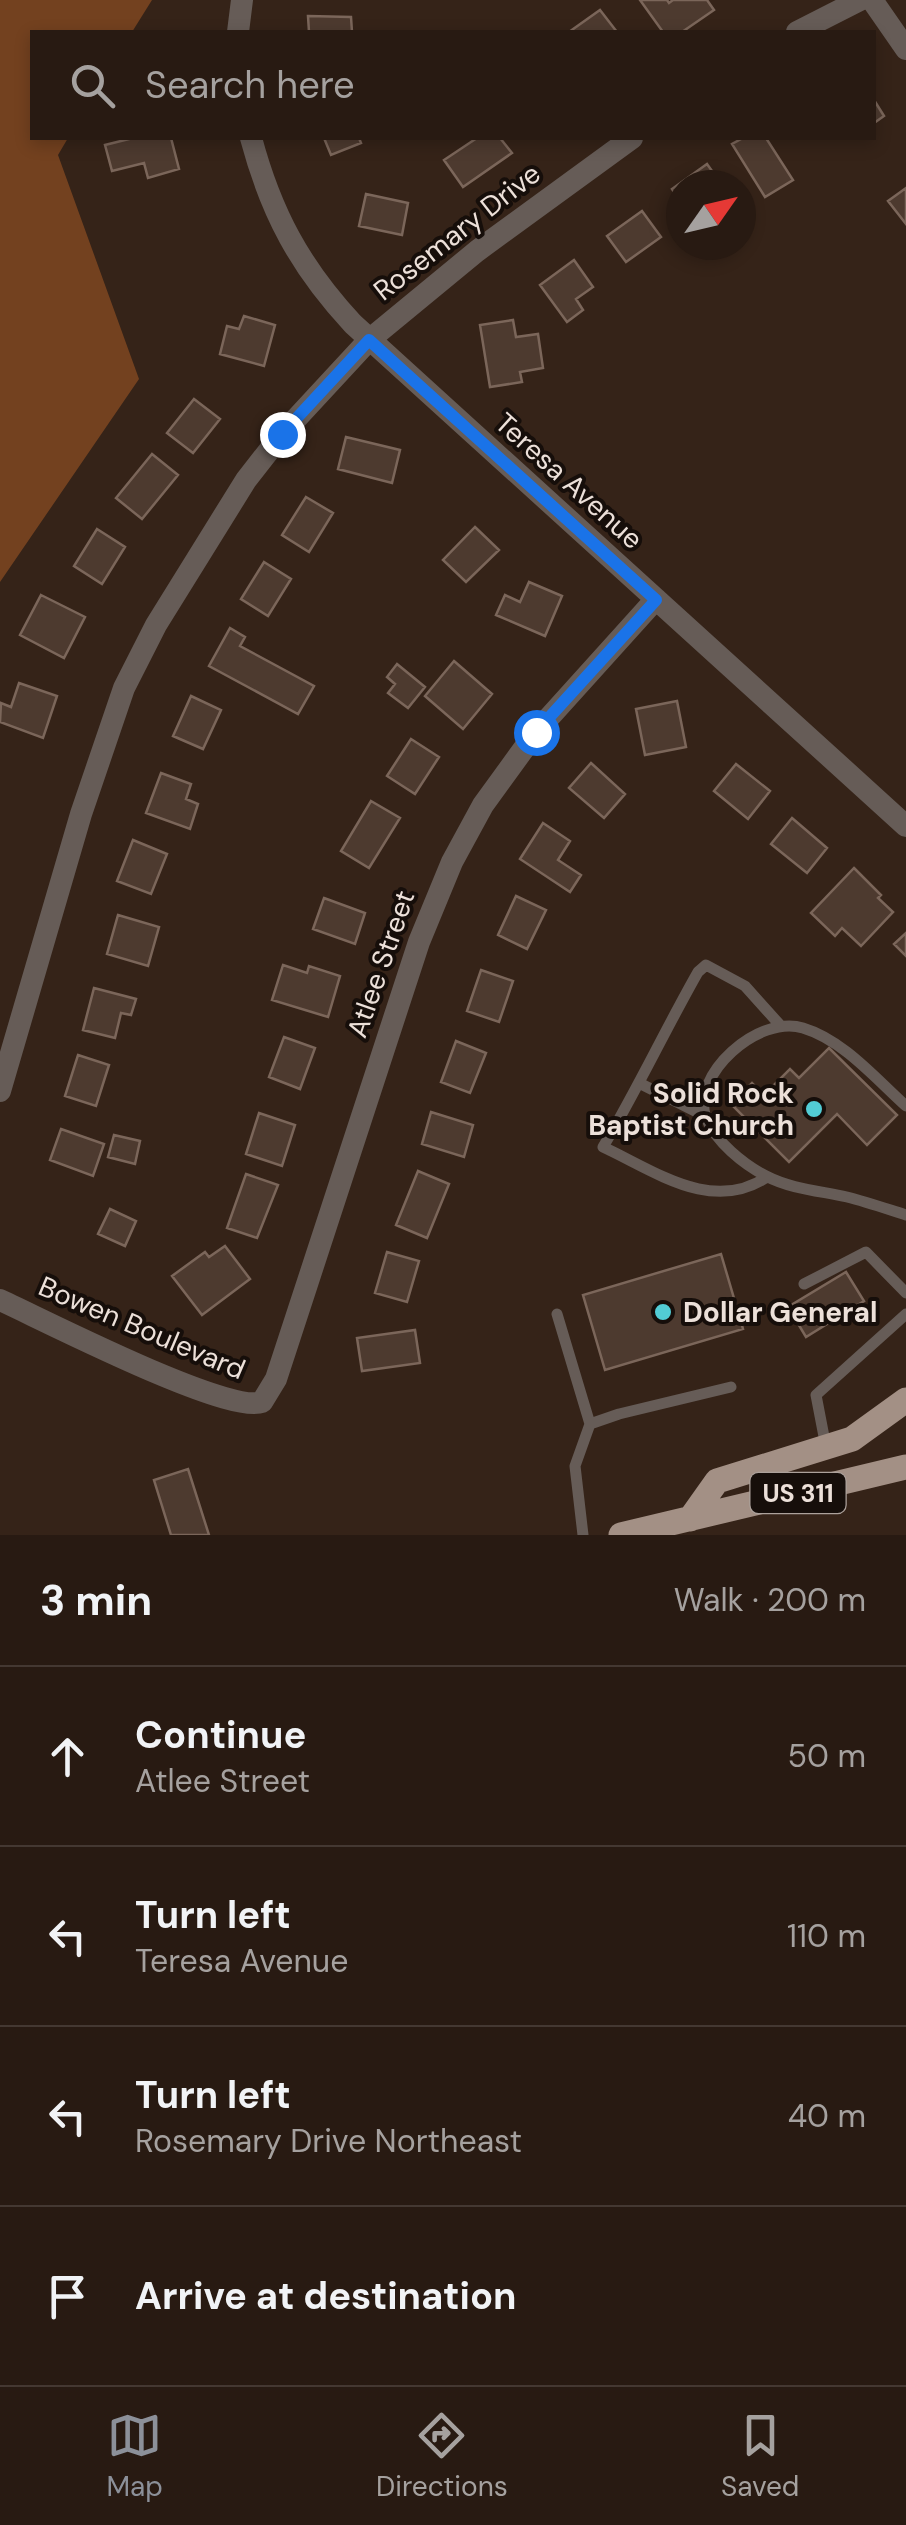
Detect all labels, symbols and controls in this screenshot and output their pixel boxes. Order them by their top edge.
search box [30,30,876,140]
icon: search [65,58,120,113]
text: Search here [145,60,355,110]
street label: Rosemary Drive [366,155,548,309]
north arrow [666,170,756,260]
street label: Teresa Avenue [487,405,651,557]
route end [260,412,306,458]
route start [514,710,560,756]
street label: Atlee Street [339,886,423,1042]
place label: Solid Rock Baptist Church [588,1075,794,1144]
marker: Solid Rock Baptist Church [803,1098,825,1120]
street label: Bowen Boulevard [33,1268,251,1388]
place label: Dollar General [683,1294,877,1331]
marker: Dollar General [652,1301,674,1323]
road number: US 311 [750,1473,846,1513]
text: 3 min [40,1573,152,1628]
text: Walk · 200 m [674,1579,866,1621]
text: Continue [135,1710,306,1760]
icon: ahead [40,1729,95,1784]
text: 50 m [788,1735,866,1777]
text: Atlee Street [135,1760,310,1802]
text: Turn left [135,1890,291,1940]
icon: left [40,1909,95,1964]
text: 110 m [787,1915,866,1957]
text: Teresa Avenue [135,1940,348,1982]
text: Turn left [135,2070,291,2120]
icon: left [40,2089,95,2144]
text: 40 m [788,2095,866,2137]
text: Rosemary Drive Northeast [135,2120,522,2162]
icon: arrive [40,2269,95,2324]
text: Arrive at destination [135,2271,517,2321]
tab: Map [107,2408,163,2505]
tab: Directions [376,2408,508,2505]
tab: Saved [721,2408,799,2505]

